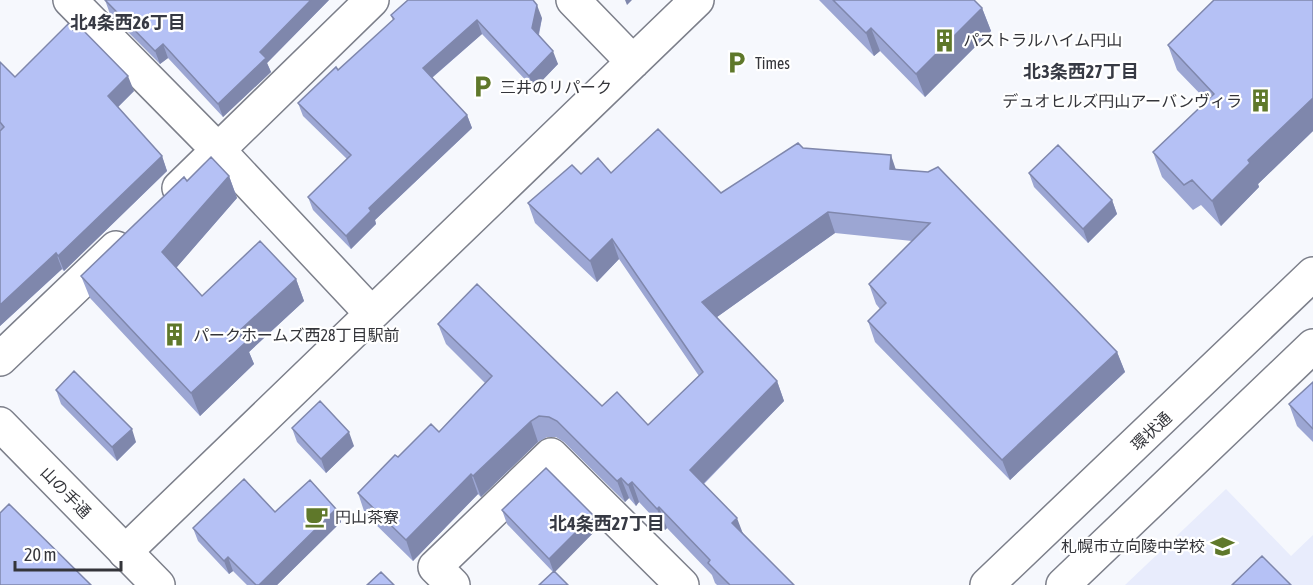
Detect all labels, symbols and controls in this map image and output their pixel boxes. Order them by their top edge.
district label: 北4条西26丁目 [70,12,186,33]
building icon: パストラルハイム円山 [932,27,958,53]
place label: パストラルハイム円山 [963,31,1122,49]
parking icon: Times [724,50,750,76]
place label: Times [755,54,790,72]
district label: 北3条西27丁目 [1023,61,1139,82]
parking icon: 三井のリパーク [469,74,495,100]
place label: 三井のリパーク [500,78,612,96]
building icon: デュオヒルズ円山アーバンヴィラ [1247,88,1273,114]
place label: デュオヒルズ円山アーバンヴィラ [1002,92,1242,110]
building icon: パークホームズ西28丁目駅前 [162,322,188,348]
place label: パークホームズ西28丁目駅前 [193,326,400,344]
street label: 環状通 [1127,408,1175,454]
street label: 山の手通 [37,463,95,521]
cafe icon: 円山茶寮 [304,504,330,530]
place label: 円山茶寮 [335,508,399,526]
district label: 北4条西27丁目 [549,513,665,534]
school or university icon: 札幌市立向陵中学校 [1210,533,1236,559]
scale bar [15,534,122,572]
place label: 札幌市立向陵中学校 [1061,537,1205,555]
text: 20 m [24,544,56,565]

